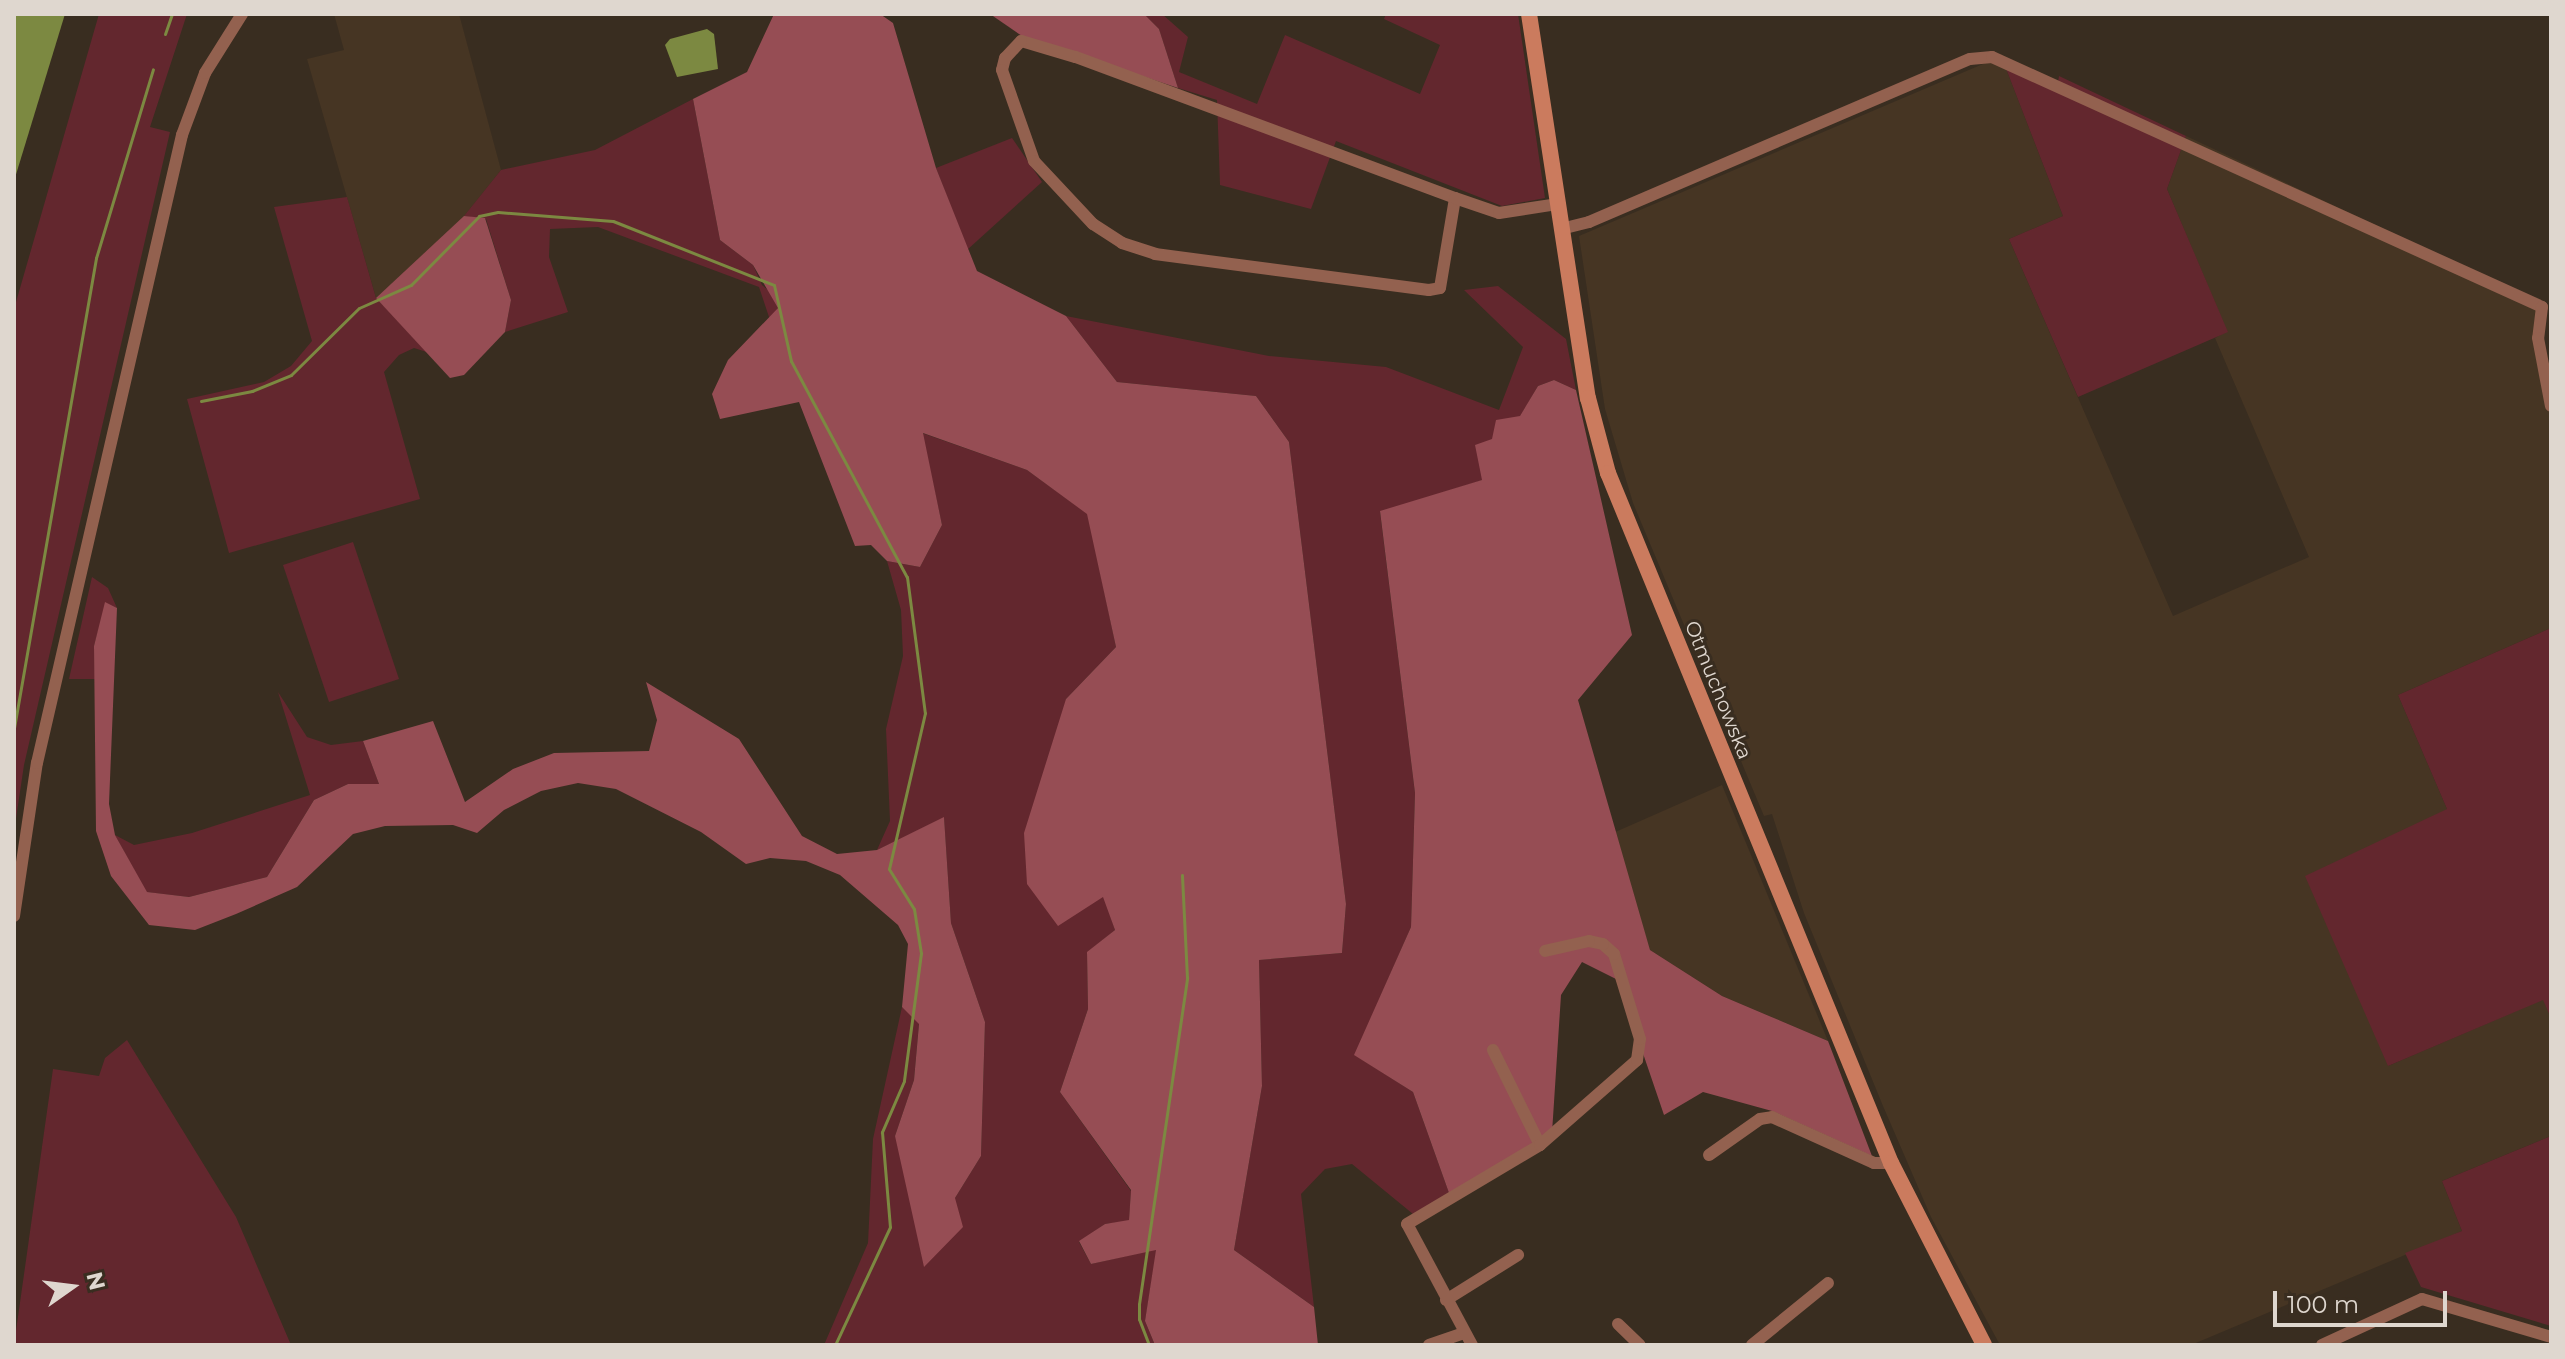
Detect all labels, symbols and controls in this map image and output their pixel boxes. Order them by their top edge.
street label: Otmuchowska [1679,617,1757,763]
north arrow [32,1247,112,1327]
text: N [81,1269,111,1293]
scale bar [2277,1275,2451,1325]
text: 100 m [2287,1290,2359,1319]

